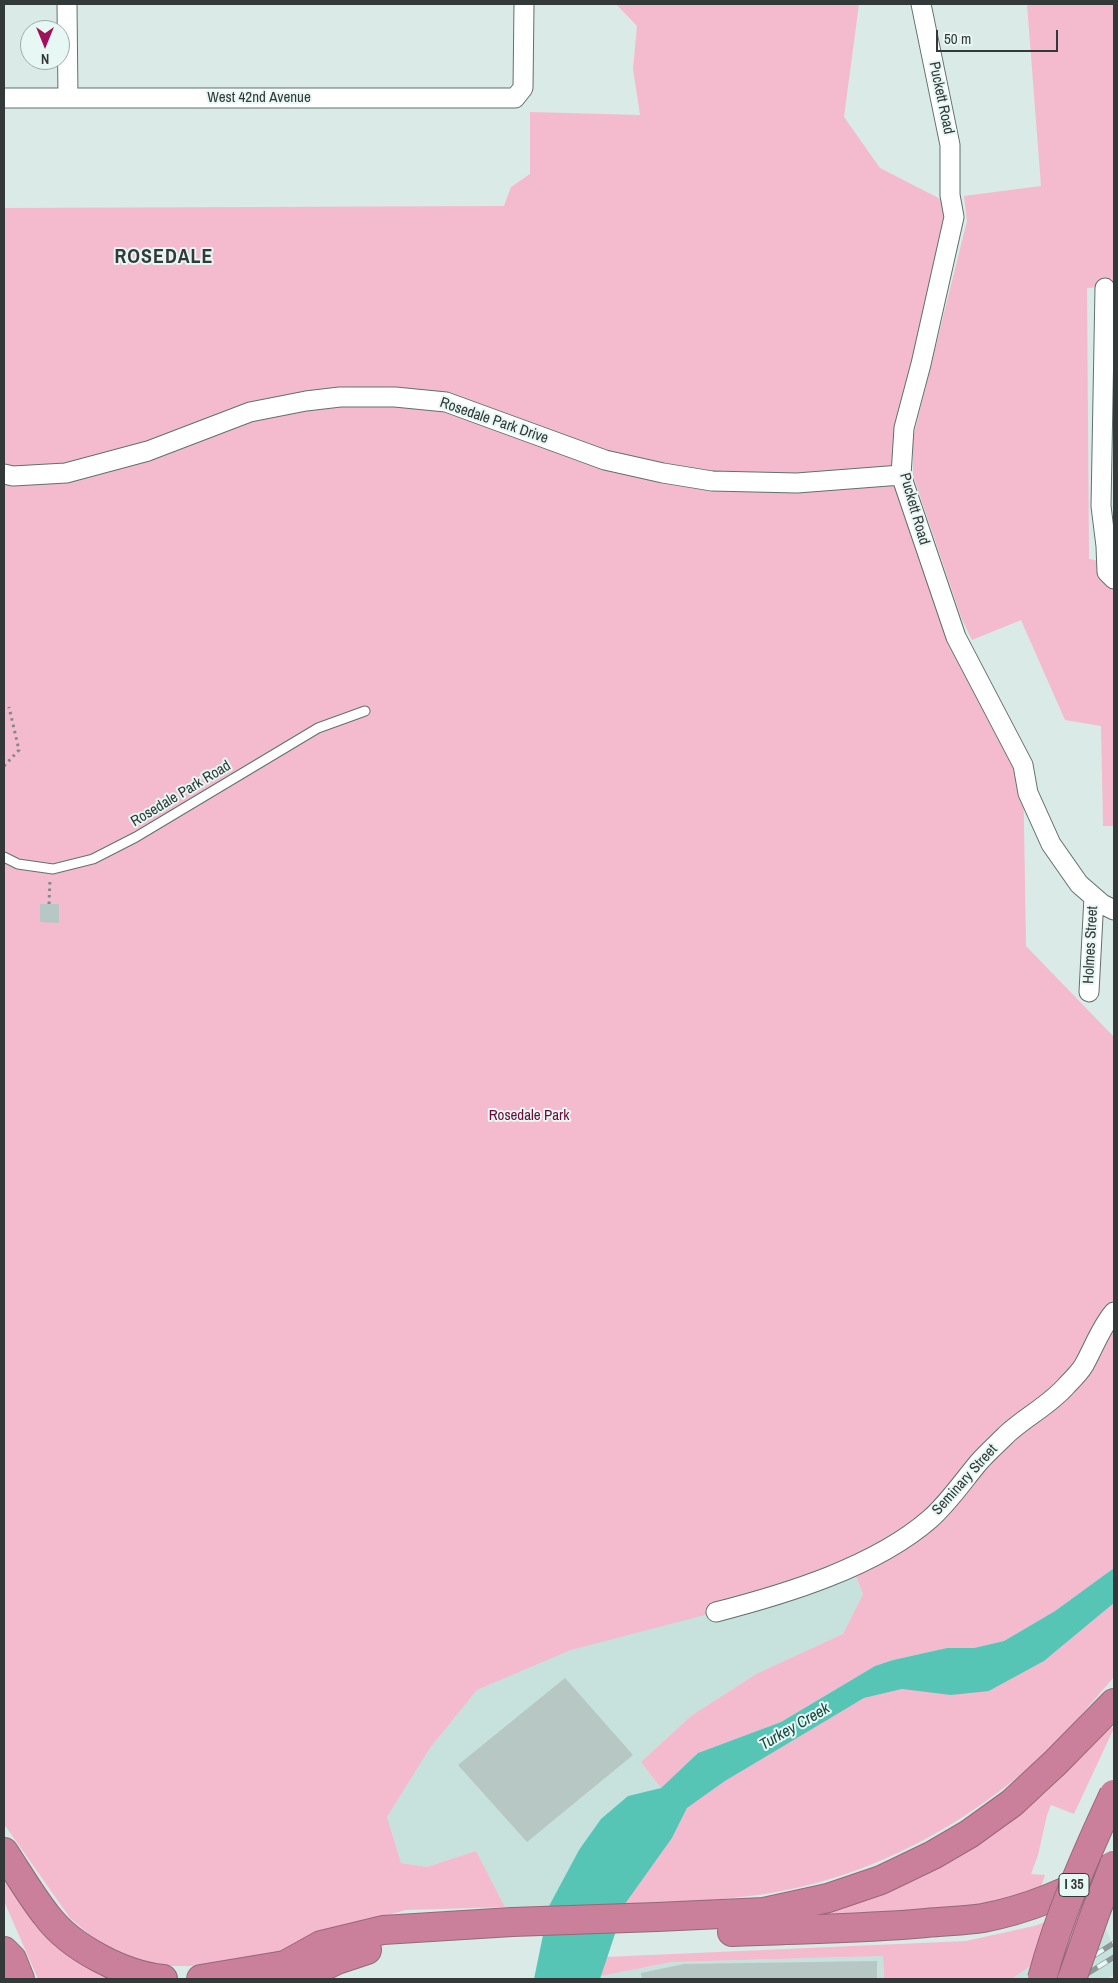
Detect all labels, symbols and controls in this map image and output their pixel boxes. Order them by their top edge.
north arrow [20,20,70,70]
scale bar [938,20,1060,52]
text: 50 m [944,28,971,49]
text: N [41,50,49,68]
street label: Puckett Road [925,60,957,136]
street label: West 42nd Avenue [207,89,311,107]
district label: ROSEDALE [113,246,215,270]
street label: Rosedale Park Drive [437,394,551,448]
street label: Puckett Road [895,471,933,547]
street label: Rosedale Park Road [128,757,234,831]
street label: Holmes Street [1080,906,1102,984]
park label: Rosedale Park [489,1107,569,1125]
street label: Seminary Street [929,1441,1001,1519]
water label: Turkey Creek [757,1699,833,1755]
road number: I 35 [1059,1874,1089,1896]

